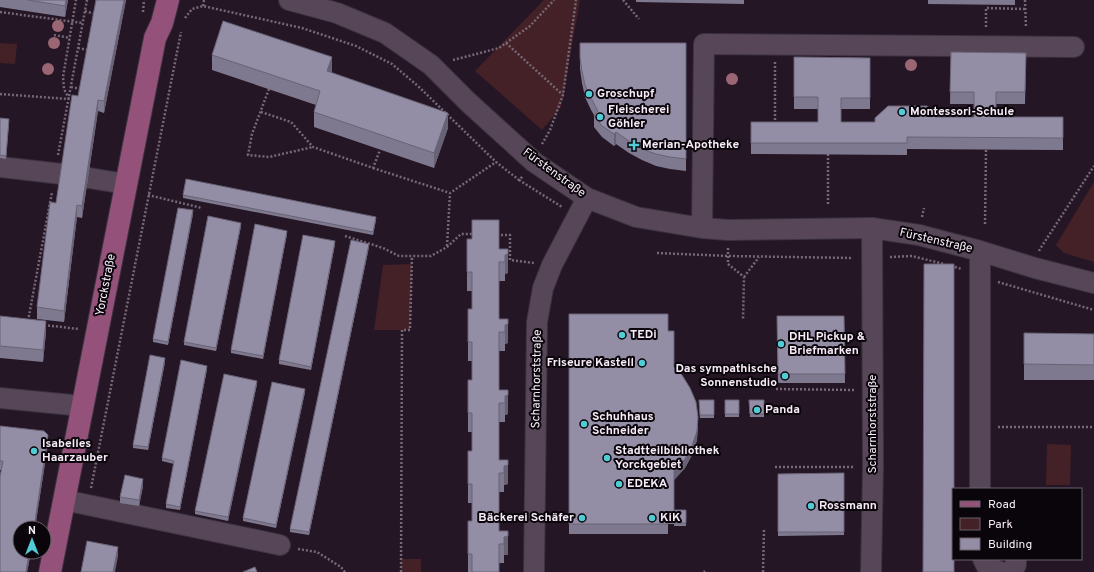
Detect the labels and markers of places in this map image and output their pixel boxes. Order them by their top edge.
place label: Groschupf [597,86,655,102]
marker: Groschupf [584,89,594,99]
place label: Fleischerei Göhler [608,102,669,132]
place label: Montessori-Schule [910,104,1014,120]
marker: Montessori-Schule [897,107,907,117]
marker: Fleischerei Göhler [595,112,605,122]
place label: Merian-Apotheke [642,137,739,153]
marker: Merian-Apotheke [629,140,639,150]
place label: TEDi [630,327,657,343]
place label: DHL Pickup & Briefmarken [789,329,866,359]
marker: TEDi [617,330,627,340]
marker: DHL Pickup & Briefmarken [776,339,786,349]
place label: Friseure Kastell [547,355,634,371]
marker: Friseure Kastell [637,358,647,368]
place label: Das sympathische Sonnenstudio [675,361,777,391]
marker: Das sympathische Sonnenstudio [780,371,790,381]
place label: Panda [765,402,800,418]
marker: Panda [752,405,762,415]
place label: Schuhhaus Schneider [592,409,654,439]
marker: Schuhhaus Schneider [579,419,589,429]
place label: Isabelles Haarzauber [42,436,108,466]
place label: Stadtteilbibliothek Yorckgebiet [615,443,720,473]
marker: Isabelles Haarzauber [29,446,39,456]
marker: Stadtteilbibliothek Yorckgebiet [602,453,612,463]
place label: EDEKA [627,476,668,492]
marker: EDEKA [614,479,624,489]
place label: Rossmann [819,498,877,514]
marker: Rossmann [806,501,816,511]
place label: Bäckerei Schäfer [478,510,574,526]
place label: KiK [660,510,681,526]
marker: Bäckerei Schäfer [577,513,587,523]
marker: KiK [647,513,657,523]

